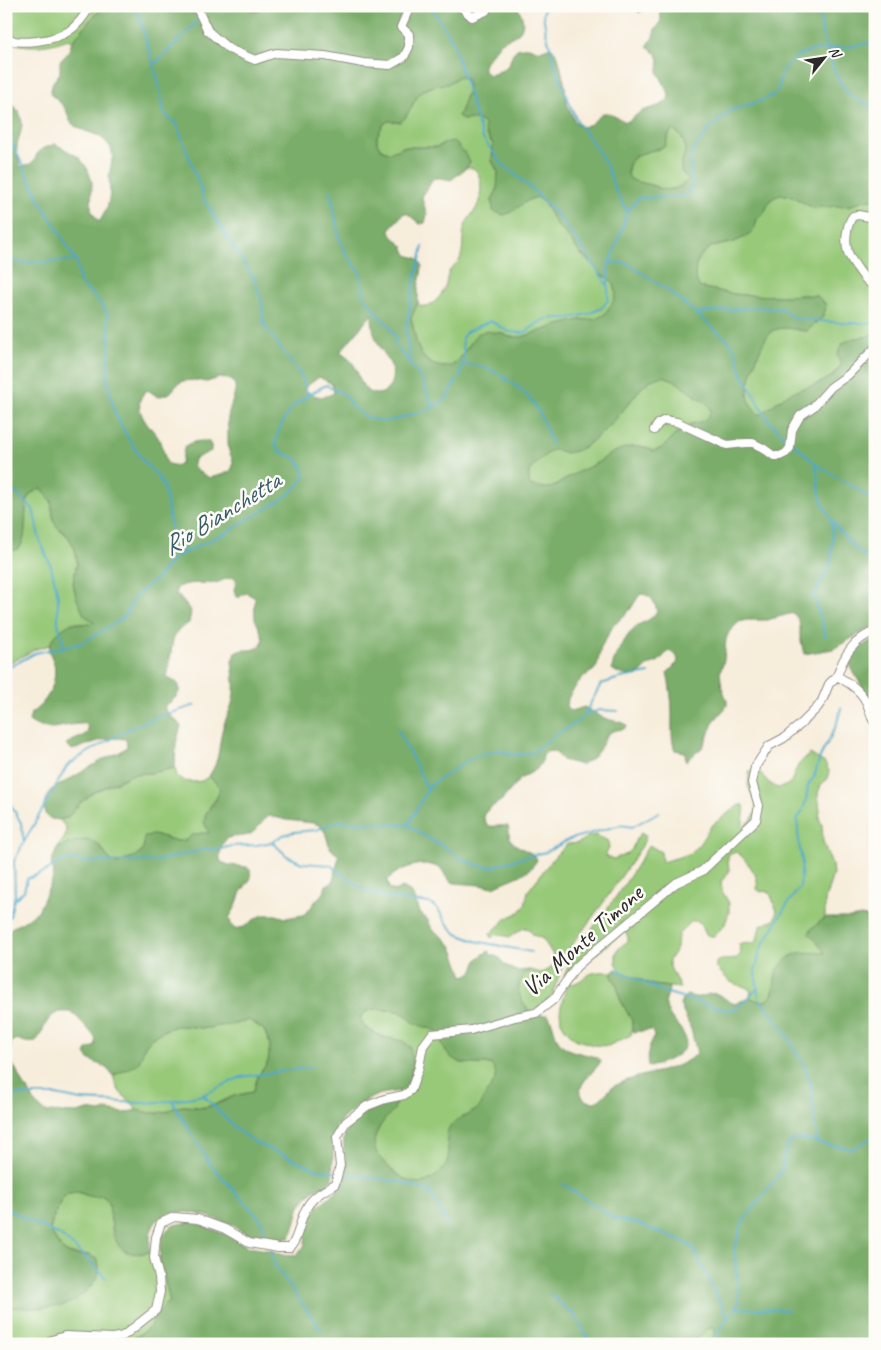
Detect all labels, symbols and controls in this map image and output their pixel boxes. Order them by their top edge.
north arrow [798,32,848,82]
text: N [825,44,846,62]
water label: Rio Bianchetta [156,462,289,563]
street label: Via Monte Timone [516,877,651,1003]

